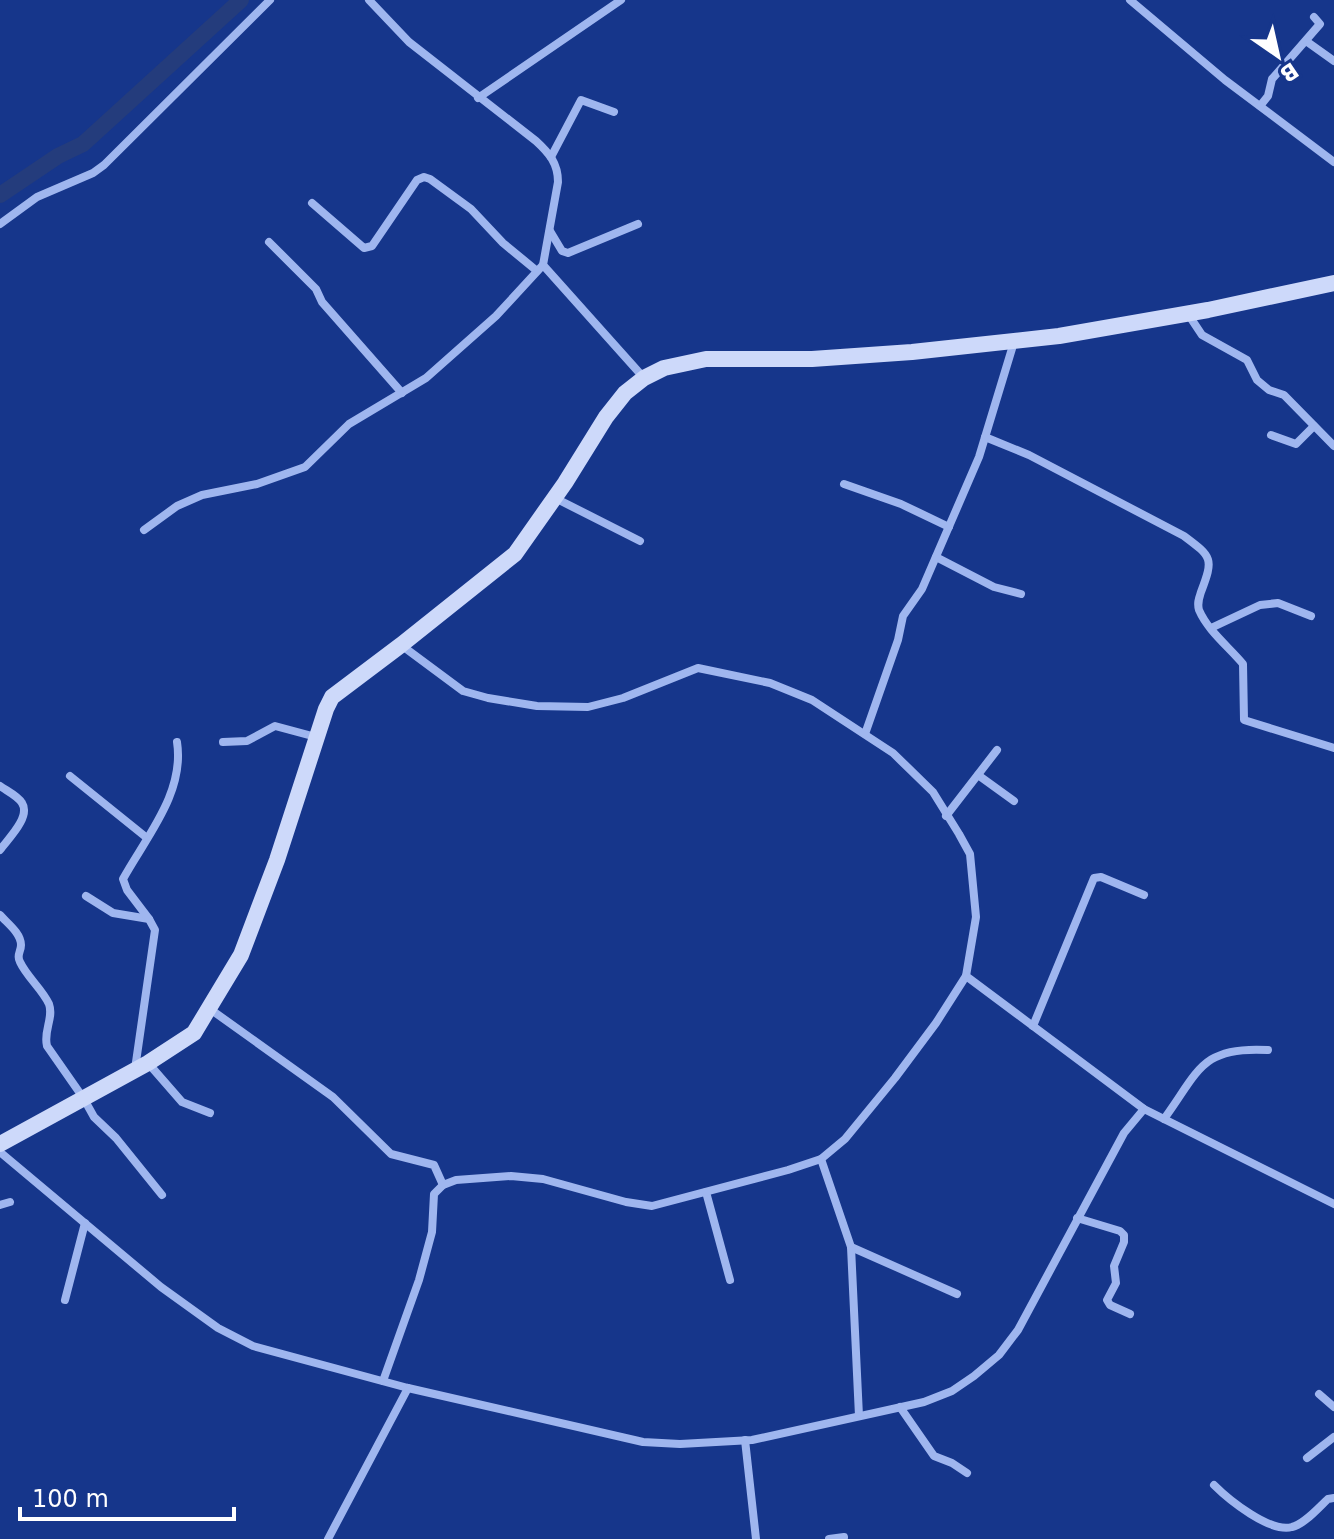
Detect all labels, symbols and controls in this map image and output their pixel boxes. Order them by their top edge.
north arrow [1238,16,1318,96]
text: B [1275,57,1303,87]
scale bar [20,1471,234,1521]
text: 100 m [32,1485,109,1513]

